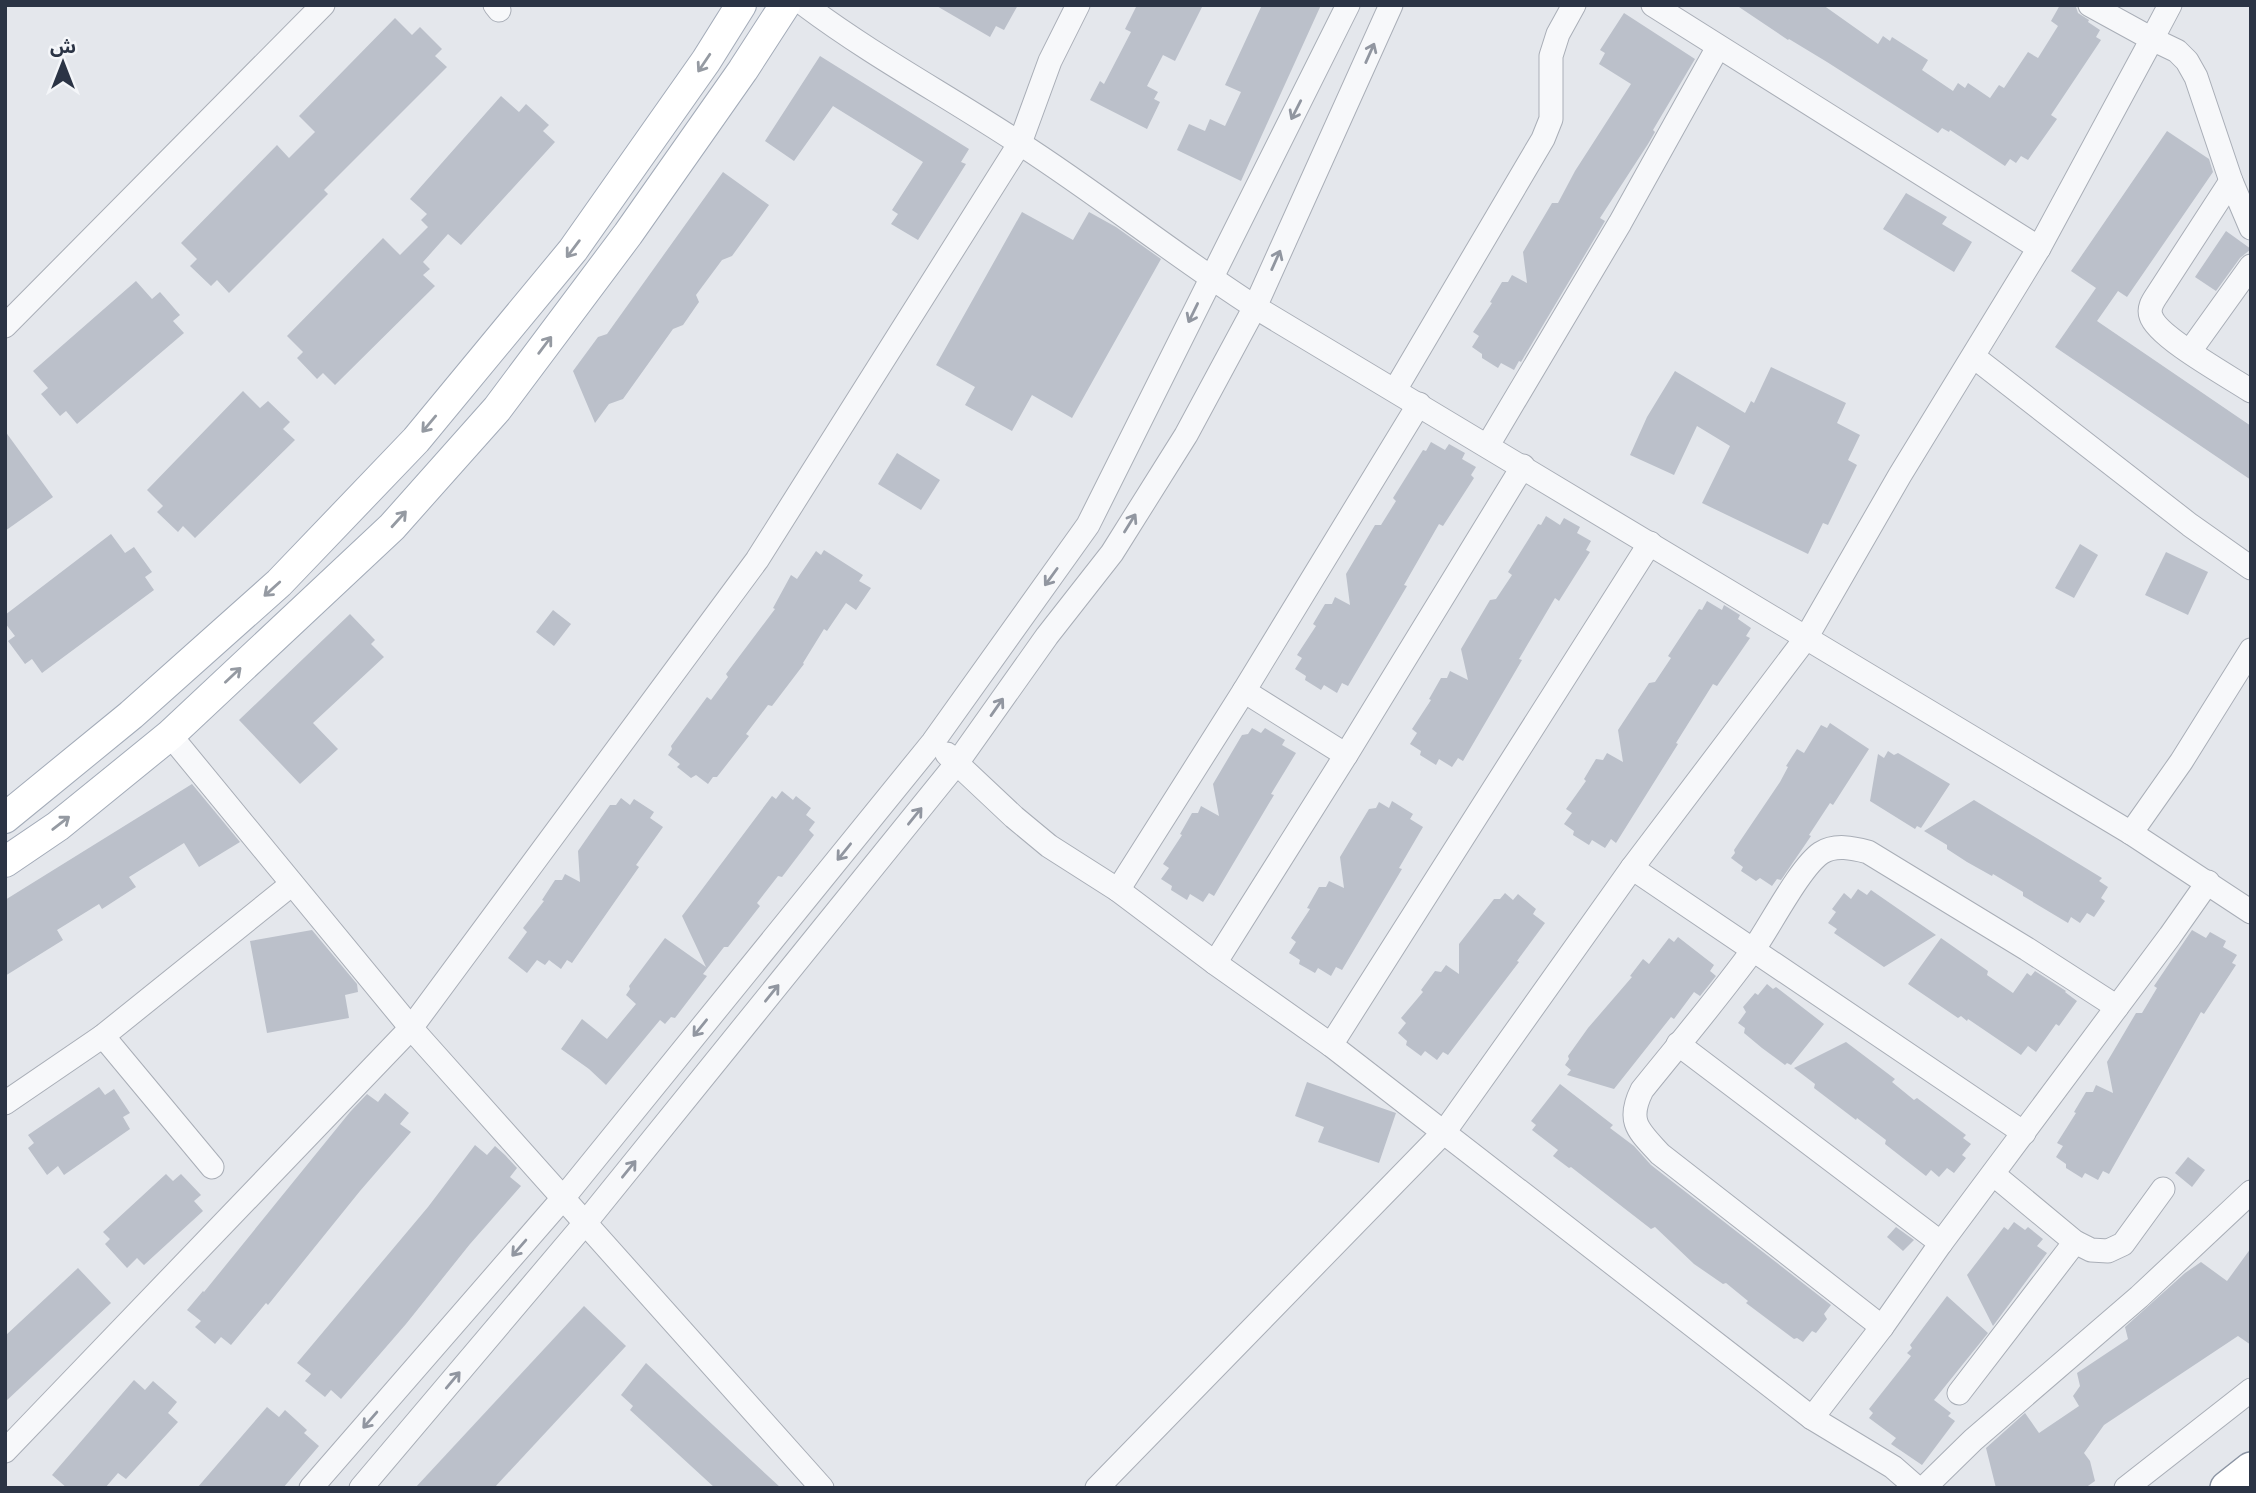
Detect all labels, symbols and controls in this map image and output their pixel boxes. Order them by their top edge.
north arrow [28,28,98,98]
text: ش [50,35,76,58]
one-way arrow [1364,43,1377,64]
one-way arrow [697,53,712,72]
one-way arrow [1289,99,1303,120]
one-way arrow [566,239,581,258]
one-way arrow [1270,250,1283,271]
one-way arrow [1186,302,1200,323]
one-way arrow [538,336,553,355]
one-way arrow [421,415,436,433]
one-way arrow [391,510,407,528]
one-way arrow [1124,514,1138,534]
one-way arrow [1043,567,1058,586]
one-way arrow [264,581,281,598]
one-way arrow [225,666,242,683]
one-way arrow [990,698,1004,717]
one-way arrow [907,807,923,825]
one-way arrow [51,815,70,830]
one-way arrow [836,842,851,860]
one-way arrow [764,984,779,1002]
one-way arrow [693,1019,708,1037]
one-way arrow [621,1161,636,1179]
one-way arrow [511,1239,527,1257]
one-way arrow [445,1371,461,1389]
one-way arrow [362,1411,378,1429]

